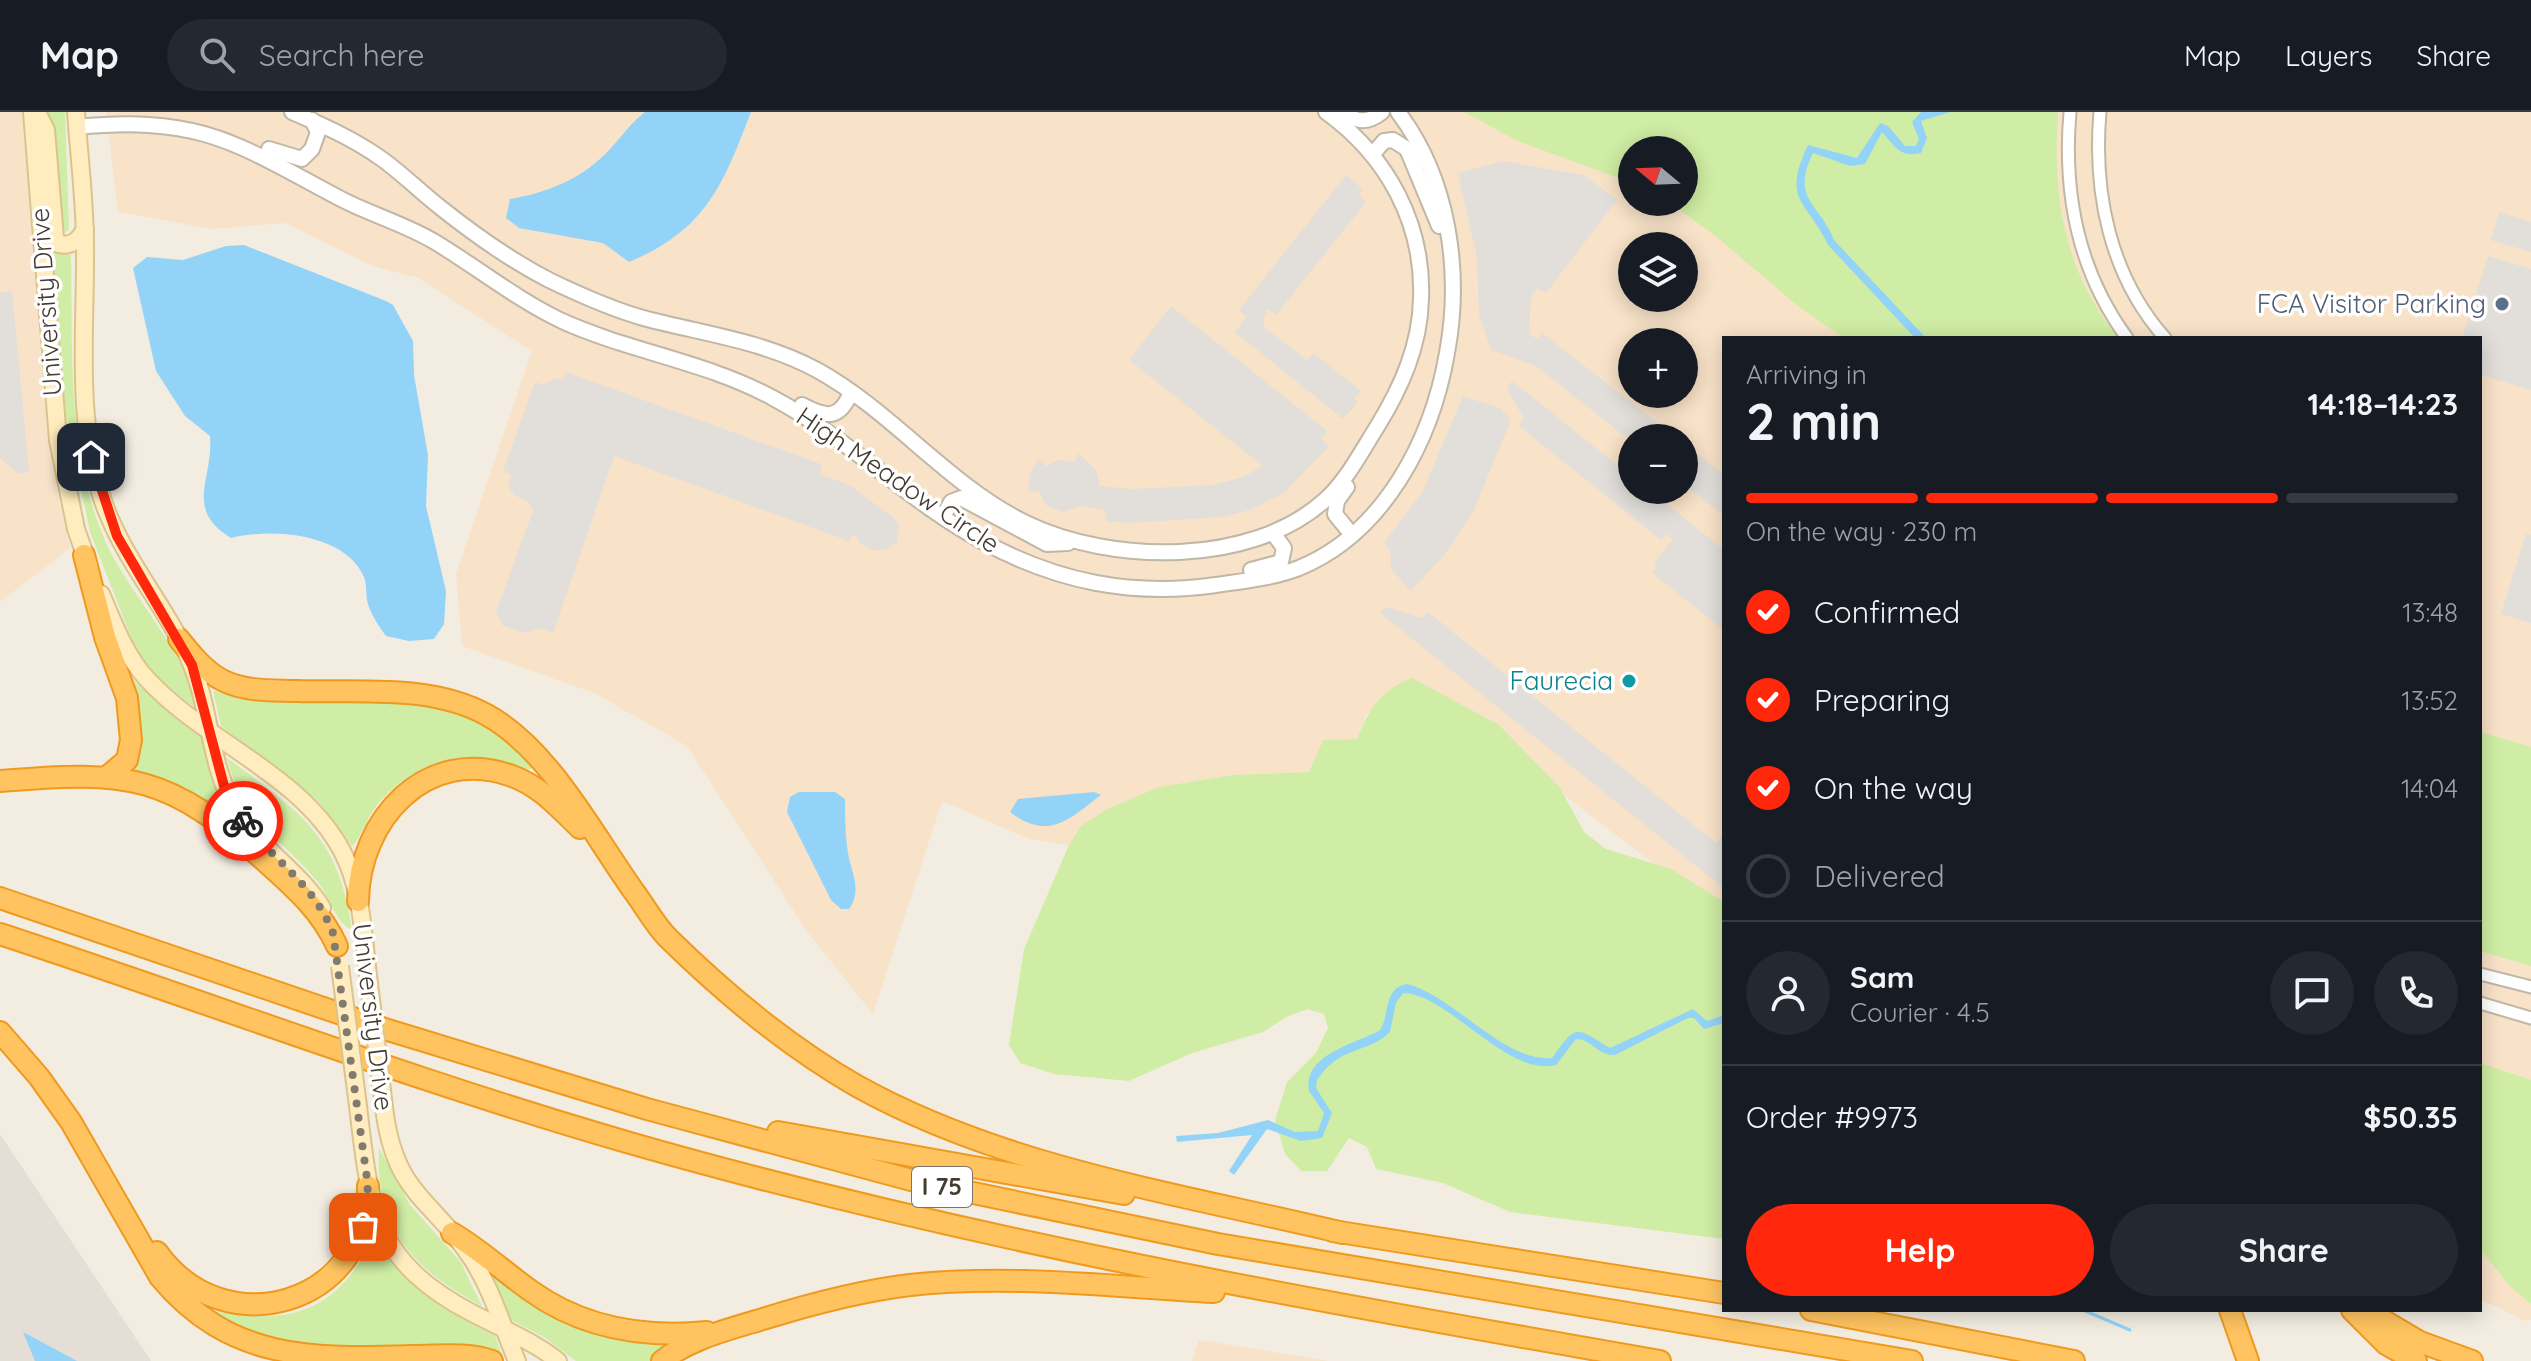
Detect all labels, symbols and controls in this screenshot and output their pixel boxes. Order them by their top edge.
search box [167,19,727,91]
text: Map [40,31,119,79]
icon: search [195,33,239,77]
text: Search here [259,36,424,74]
text: Map [2184,38,2241,73]
text: Layers [2285,38,2372,73]
text: Share [2416,38,2491,73]
north arrow [1618,136,1698,216]
map controls [1618,136,1698,504]
street label: University Drive [22,207,69,397]
button: layers [1618,232,1698,312]
place label: FCA Visitor Parking [2257,287,2486,320]
marker: FCA Visitor Parking [2493,295,2511,313]
button: + [1618,328,1698,408]
text: Arriving in [1746,358,1867,391]
text: 14:18–14:23 [2307,385,2458,423]
text: 2 min [1746,388,1881,453]
street label: High Meadow Circle [790,399,1006,560]
pin [57,423,125,491]
button: − [1618,424,1698,504]
icon: home [69,435,113,479]
text: On the way · 230 m [1746,515,1977,548]
icon: check [1746,590,1790,634]
text: Confirmed [1814,593,1960,631]
text: 13:48 [2402,596,2458,629]
place label: Faurecia [1510,664,1613,697]
marker: Faurecia [1620,672,1638,690]
icon: check [1746,678,1790,722]
text: Preparing [1814,681,1950,719]
text: 13:52 [2401,684,2458,717]
icon: check [1746,766,1790,810]
text: On the way [1814,769,1973,807]
text: 14:04 [2401,772,2458,805]
courier [203,781,283,861]
icon: bike [221,799,265,843]
text: Delivered [1814,857,1945,895]
street label: University Drive [346,921,401,1112]
button: person [1746,951,1830,1035]
button: chat [2270,951,2354,1035]
button: phone [2374,951,2458,1035]
text: Sam [1850,958,1914,996]
text: Courier · 4.5 [1850,996,1990,1029]
text: Order #9973 [1746,1098,1918,1136]
text: $50.35 [2364,1098,2458,1136]
road number: I 75 [912,1167,972,1207]
pin [329,1193,397,1261]
button: Help [1746,1204,2094,1296]
button: Share [2110,1204,2458,1296]
icon: bag [341,1205,385,1249]

